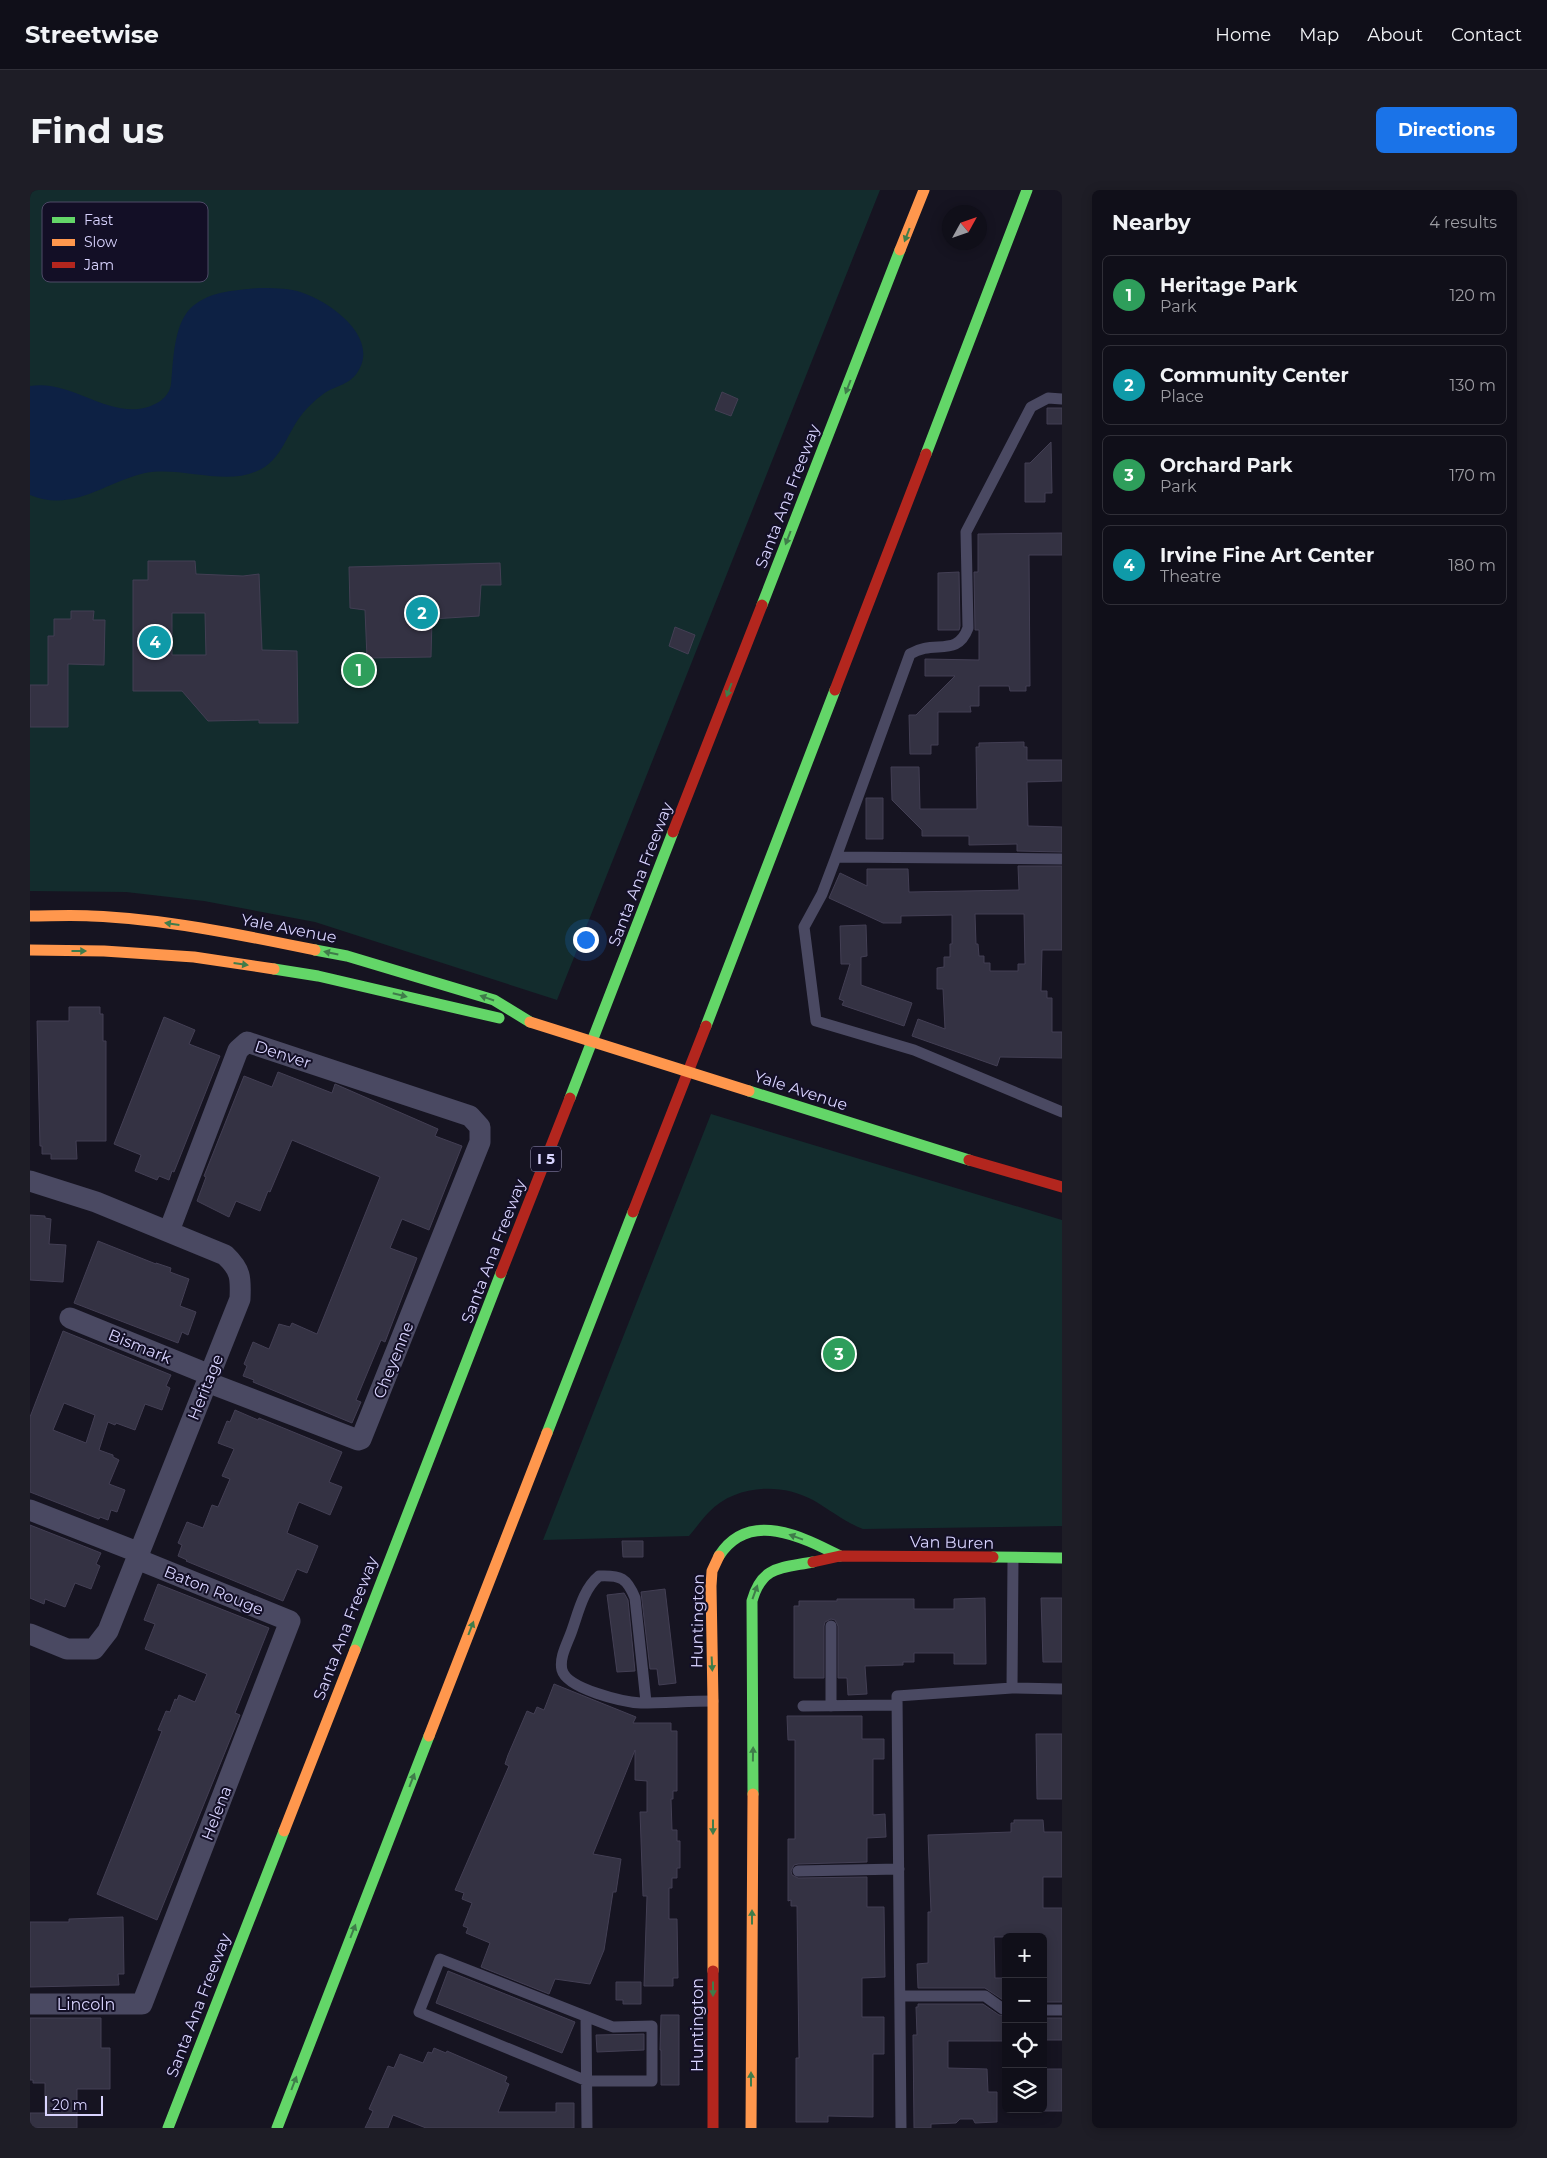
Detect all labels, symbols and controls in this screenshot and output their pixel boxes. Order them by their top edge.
text: Streetwise [25,20,159,49]
text: Home [1215,24,1271,46]
text: Map [1299,24,1339,46]
text: About [1367,24,1423,46]
text: Contact [1451,24,1522,46]
button: Directions [1376,107,1517,153]
text: Find us [30,109,164,152]
legend [42,202,208,282]
north arrow [942,205,987,250]
text: Nearby [1112,210,1191,235]
text: Fast [84,211,114,229]
text: 4 results [1429,213,1497,232]
one-way arrow [903,228,910,243]
text: Slow [84,233,118,251]
text: Jam [83,256,114,274]
text: Heritage Park [1160,274,1297,297]
text: 1 [1126,286,1132,305]
text: 120 m [1449,286,1496,305]
text: Park [1160,297,1197,316]
text: Community Center [1160,364,1349,387]
text: 2 [1124,376,1134,395]
text: 130 m [1449,376,1496,395]
one-way arrow [843,380,851,394]
text: Place [1160,387,1204,406]
street label: Santa Ana Freeway [751,421,824,571]
text: Orchard Park [1160,454,1293,477]
text: 3 [1124,466,1134,485]
text: 170 m [1449,466,1496,485]
text: Park [1160,477,1197,496]
one-way arrow [784,531,792,545]
text: Irvine Fine Art Center [1160,544,1374,567]
text: 4 [1123,556,1135,575]
text: 180 m [1448,556,1496,575]
text: Theatre [1160,567,1221,586]
pin: 2 [406,594,438,632]
pin: 4 [139,623,171,661]
pin: 1 [343,651,375,689]
one-way arrow [725,682,733,697]
street label: Santa Ana Freeway [604,799,677,949]
street label: Yale Avenue [239,910,338,947]
one-way arrow [163,920,179,928]
your location [573,927,599,953]
one-way arrow [71,947,87,955]
one-way arrow [324,949,339,957]
one-way arrow [233,960,249,968]
one-way arrow [392,992,407,1000]
one-way arrow [480,994,495,1002]
street label: Denver [252,1036,313,1072]
street label: Yale Avenue [752,1066,850,1115]
road number: I 5 [531,1146,561,1172]
street label: Santa Ana Freeway [457,1176,530,1326]
street label: Cheyenne [369,1319,417,1401]
street label: Bismark [105,1325,175,1368]
pin: 3 [823,1335,855,1373]
street label: Heritage [184,1351,227,1423]
street label: Van Buren [910,1532,994,1553]
one-way arrow [788,1533,803,1541]
street label: Santa Ana Freeway [309,1553,382,1703]
street label: Baton Rouge [161,1562,266,1619]
street label: Huntington [687,1574,708,1668]
one-way arrow [752,1585,759,1600]
one-way arrow [467,1620,475,1635]
one-way arrow [708,1656,716,1672]
one-way arrow [749,1746,757,1762]
one-way arrow [409,1773,417,1787]
street label: Helena [197,1783,236,1843]
one-way arrow [709,1819,717,1835]
one-way arrow [748,1909,756,1925]
one-way arrow [350,1924,358,1938]
street label: Santa Ana Freeway [162,1930,235,2080]
map controls [1002,1933,1047,2113]
button: + [1002,1933,1047,1978]
street label: Huntington [688,1978,707,2072]
button: − [1002,1978,1047,2023]
one-way arrow [709,1981,717,1997]
street label: Lincoln [57,1995,115,2014]
button: locate [1002,2023,1047,2068]
button: layers [1002,2068,1047,2113]
one-way arrow [747,2071,755,2087]
one-way arrow [291,2075,299,2090]
scale bar [45,2093,102,2116]
text: 20 m [52,2096,88,2114]

